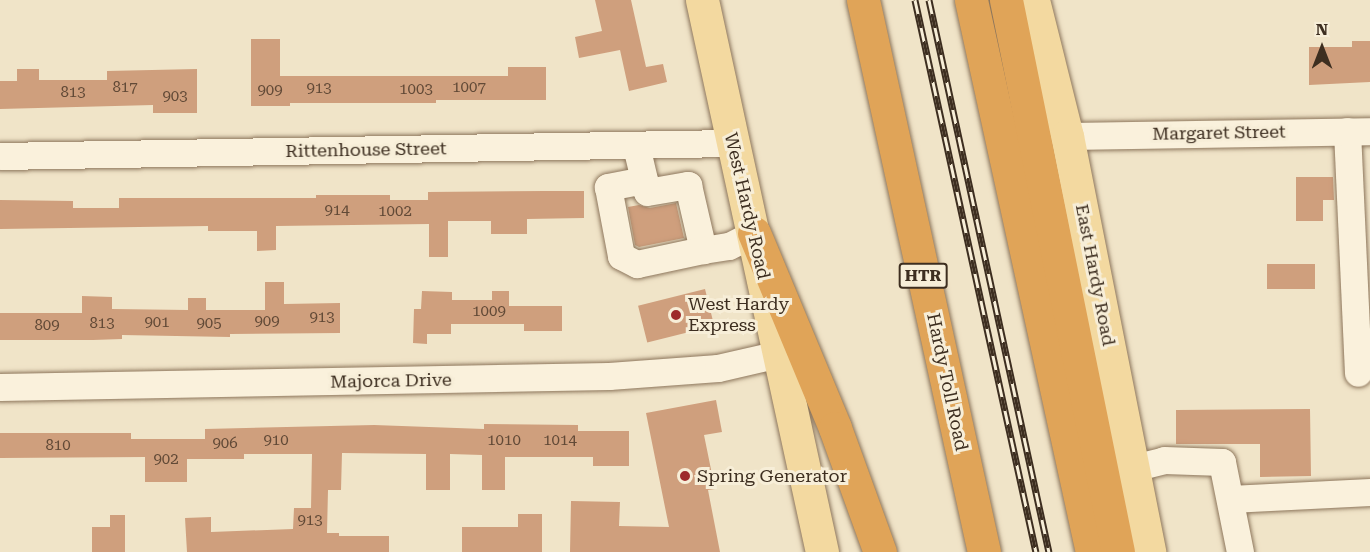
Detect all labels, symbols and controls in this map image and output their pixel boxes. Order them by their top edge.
north arrow [1292,18,1352,78]
text: N [1316,20,1328,39]
house number: 817 [112,79,138,97]
house number: 1007 [452,79,486,97]
house number: 913 [306,80,332,98]
house number: 1003 [399,81,433,99]
house number: 909 [257,82,283,100]
house number: 813 [60,84,86,102]
house number: 903 [162,88,188,106]
street label: Margaret Street [1152,121,1286,145]
street label: West Hardy Road [720,131,774,281]
street label: Rittenhouse Street [285,138,447,162]
house number: 914 [324,202,350,220]
street label: East Hardy Road [1071,202,1119,348]
house number: 1002 [378,203,412,221]
road number: HTR [898,263,948,289]
place label: West Hardy Express [688,294,789,336]
house number: 1009 [472,303,506,321]
marker: West Hardy Express [669,308,683,322]
house number: 913 [309,309,335,327]
street label: Hardy Toll Road [922,311,972,453]
house number: 909 [254,313,280,331]
house number: 901 [144,314,170,332]
house number: 813 [89,315,115,333]
house number: 905 [196,315,222,333]
house number: 809 [34,317,60,335]
street label: Majorca Drive [330,369,452,393]
house number: 910 [263,432,289,450]
house number: 1010 [487,432,521,450]
house number: 1014 [543,432,577,450]
house number: 906 [212,435,238,453]
house number: 810 [45,437,71,455]
house number: 902 [153,451,179,469]
place label: Spring Generator [697,465,847,487]
marker: Spring Generator [678,469,692,483]
house number: 913 [297,512,323,530]

